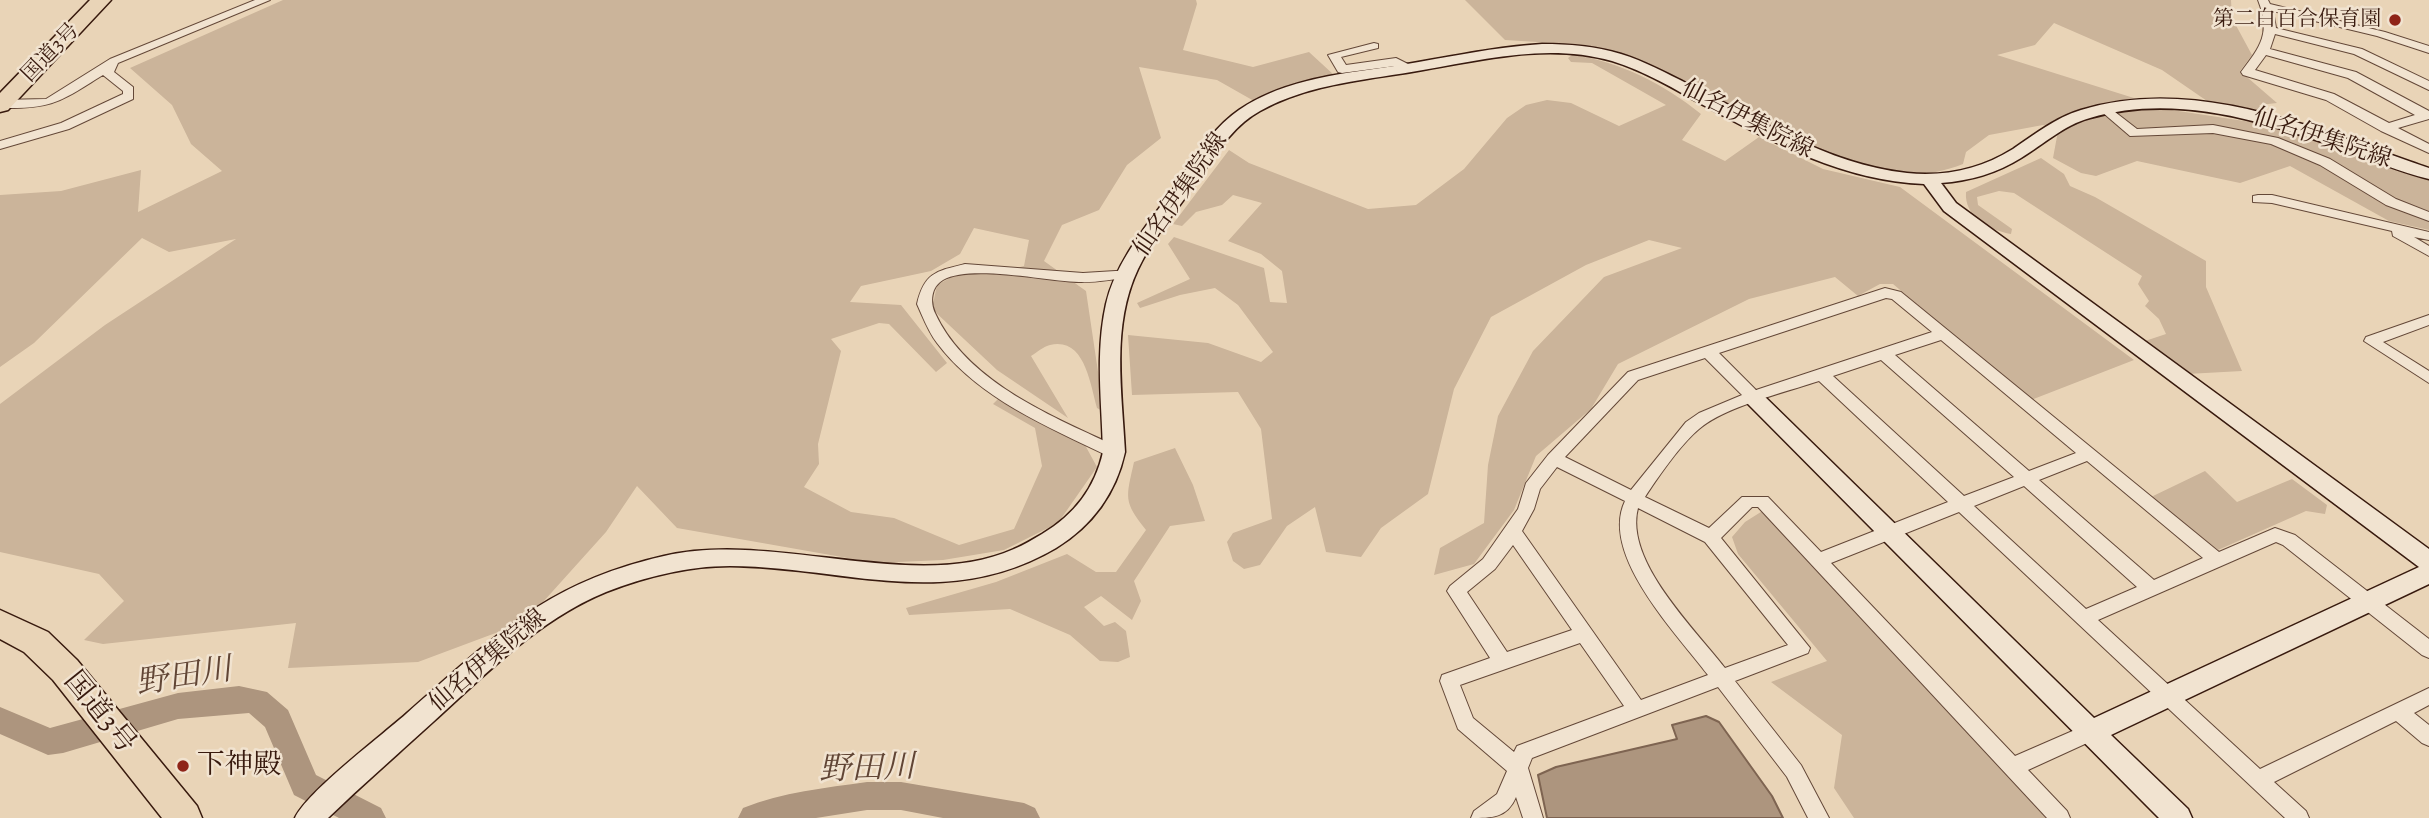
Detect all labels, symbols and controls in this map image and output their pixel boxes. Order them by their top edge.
place label: 第二白百合保育園 [2213,7,2381,33]
marker: 第二白百合保育園 [2387,12,2403,28]
street label: 国道3号 [17,18,85,88]
street label: 仙名伊集院線 [1676,74,1818,166]
street label: 仙名伊集院線 [2249,103,2395,175]
street label: 仙名伊集院線 [1128,128,1234,262]
street label: 仙名伊集院線 [424,604,552,718]
water label: 野田川 [134,652,234,704]
street label: 国道3号 [56,665,142,761]
place label: 下神殿 [197,749,281,783]
water label: 野田川 [818,749,916,791]
marker: 下神殿 [175,758,191,774]

